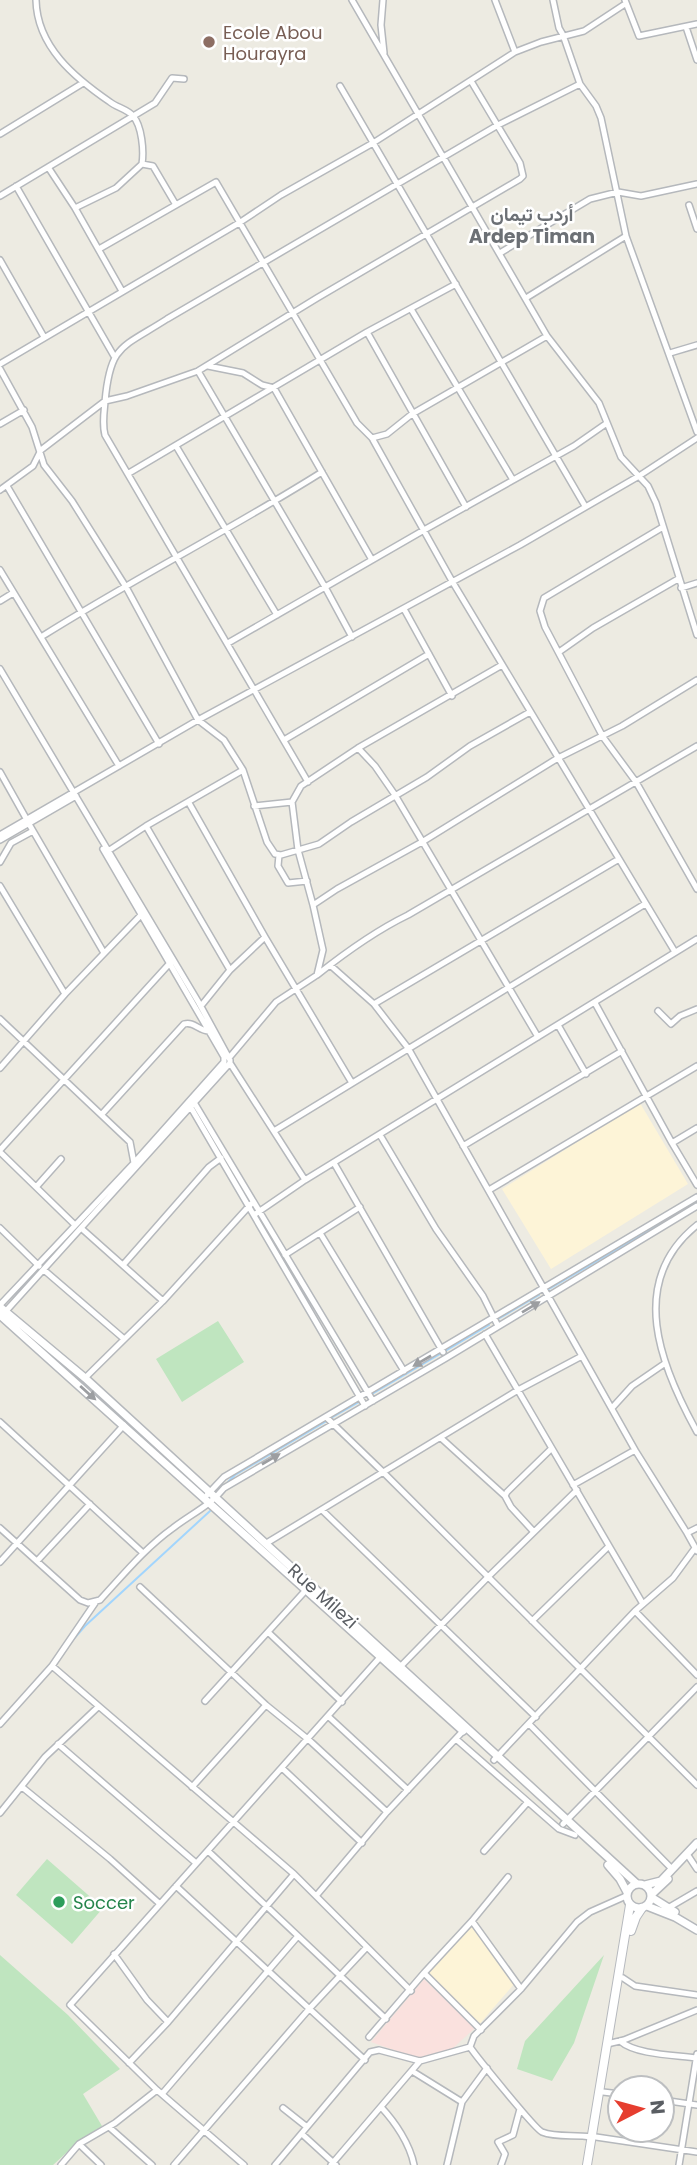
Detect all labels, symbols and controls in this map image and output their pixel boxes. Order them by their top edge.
place label: Ecole Abou Hourayra [223,20,322,66]
marker: Ecole Abou Hourayra [201,34,217,50]
district label: أردب تيمان Ardep Timan [469,201,595,250]
one-way arrow [521,1300,540,1313]
one-way arrow [413,1355,432,1367]
one-way arrow [79,1385,97,1401]
one-way arrow [262,1453,281,1465]
street label: Rue Milezi [282,1558,364,1634]
place label: Soccer [73,1890,135,1915]
marker: Soccer [51,1894,67,1910]
north arrow [606,2074,676,2144]
text: N [643,2099,672,2116]

